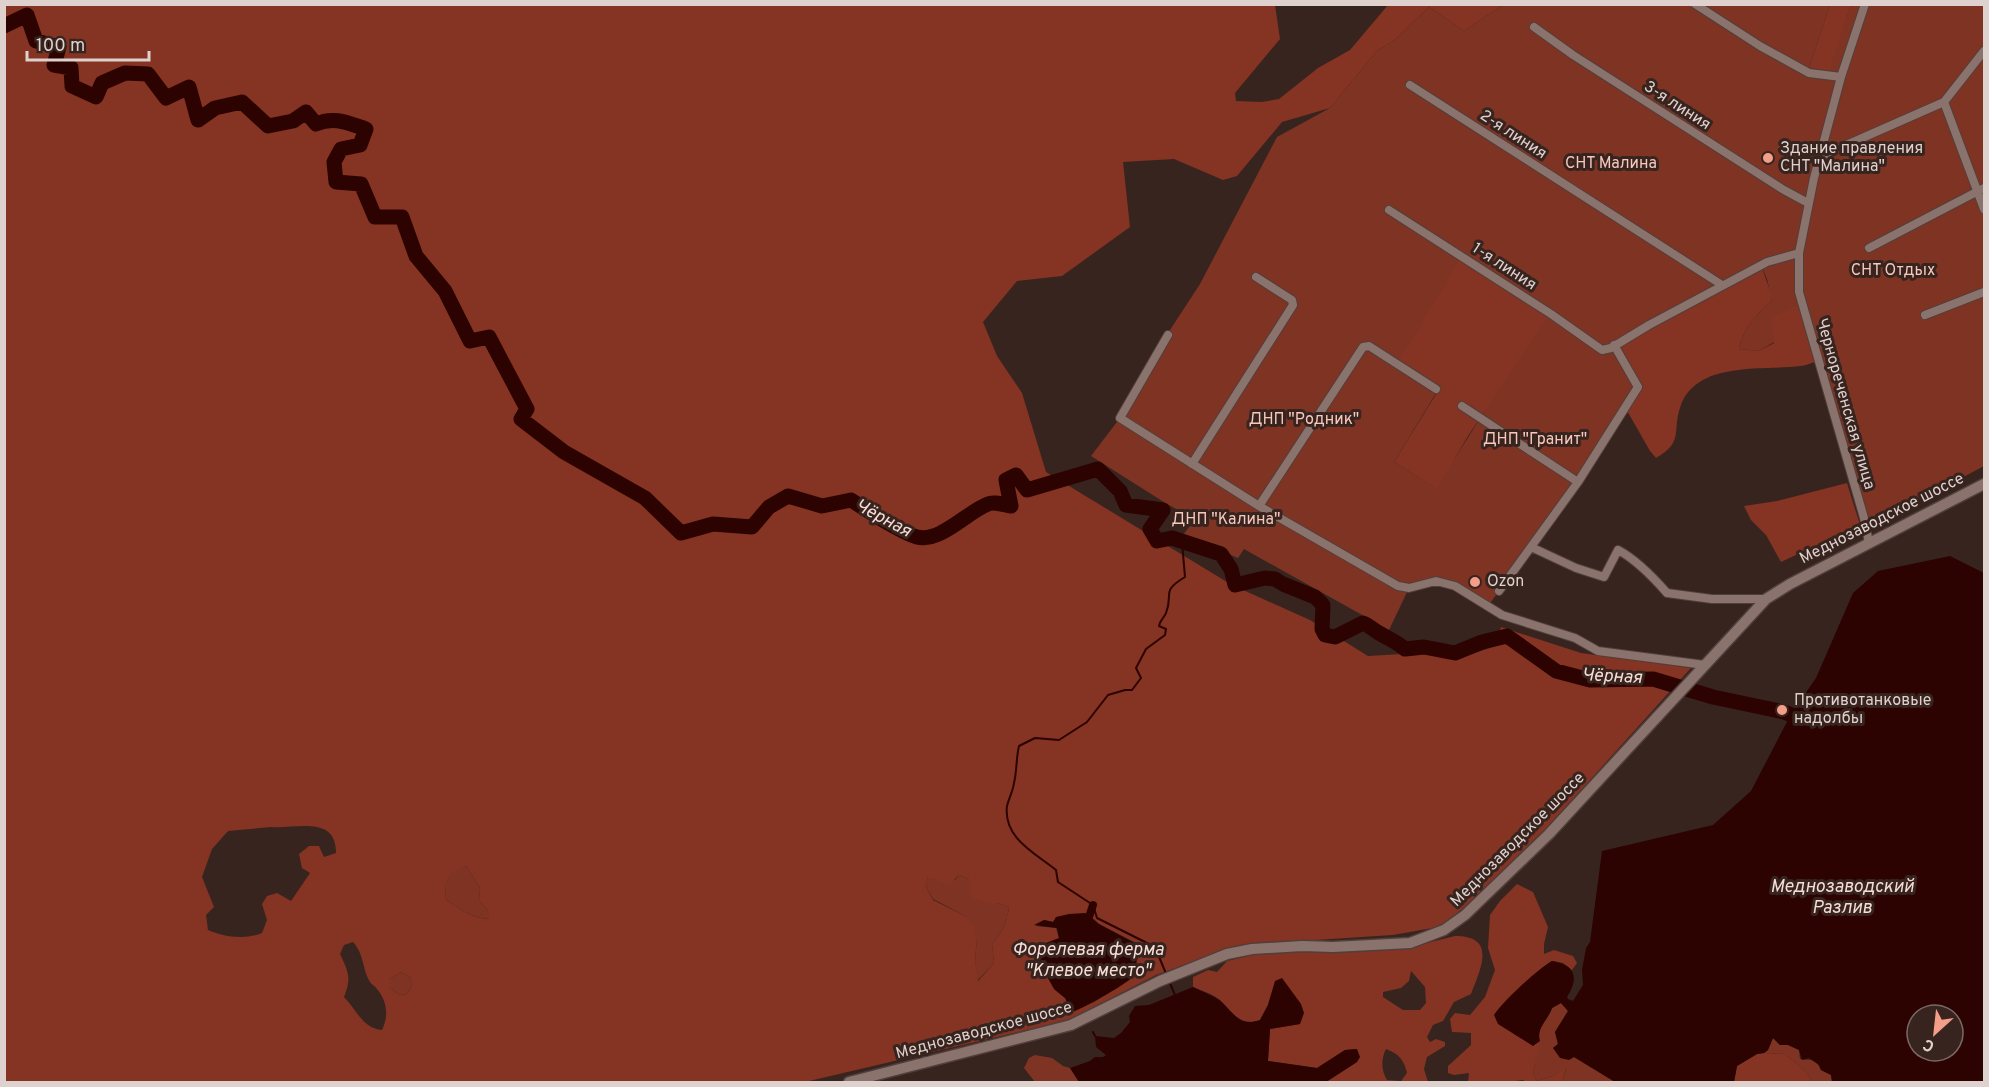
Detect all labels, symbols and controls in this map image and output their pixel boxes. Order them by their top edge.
scale bar [27,24,148,62]
text: 100 m [36,35,85,58]
street label: 3-я линия [1640,77,1714,135]
street label: 2-я линия [1476,106,1550,164]
place label: Здание правления СНТ "Малина" [1780,139,1923,177]
marker: Здание правления СНТ "Малина" [1761,151,1775,165]
park label: СНТ Малина [1565,154,1657,174]
street label: 1-я линия [1468,239,1540,295]
park label: СНТ Отдых [1851,261,1935,281]
street label: Чернореченская улица [1811,316,1879,492]
park label: ДНП "Родник" [1249,410,1359,430]
park label: ДНП "Гранит" [1483,430,1587,450]
street label: Меднозаводское шоссе [1796,469,1968,569]
water label: Чёрная [851,495,916,544]
park label: ДНП "Калина" [1172,510,1280,530]
place label: Ozon [1487,572,1524,592]
marker: Ozon [1468,575,1482,589]
water label: Чёрная [1581,664,1643,690]
place label: Противотанковые надолбы [1794,691,1931,729]
marker: Противотанковые надолбы [1775,703,1789,717]
street label: Меднозаводское шоссе [1447,769,1589,911]
water label: Меднозаводский Разлив [1770,876,1915,920]
water label: Форелевая ферма "Клевое место" [1012,939,1165,983]
street label: Меднозаводское шоссе [894,998,1074,1064]
north arrow [1905,1003,1965,1063]
text: С [1920,1033,1938,1056]

